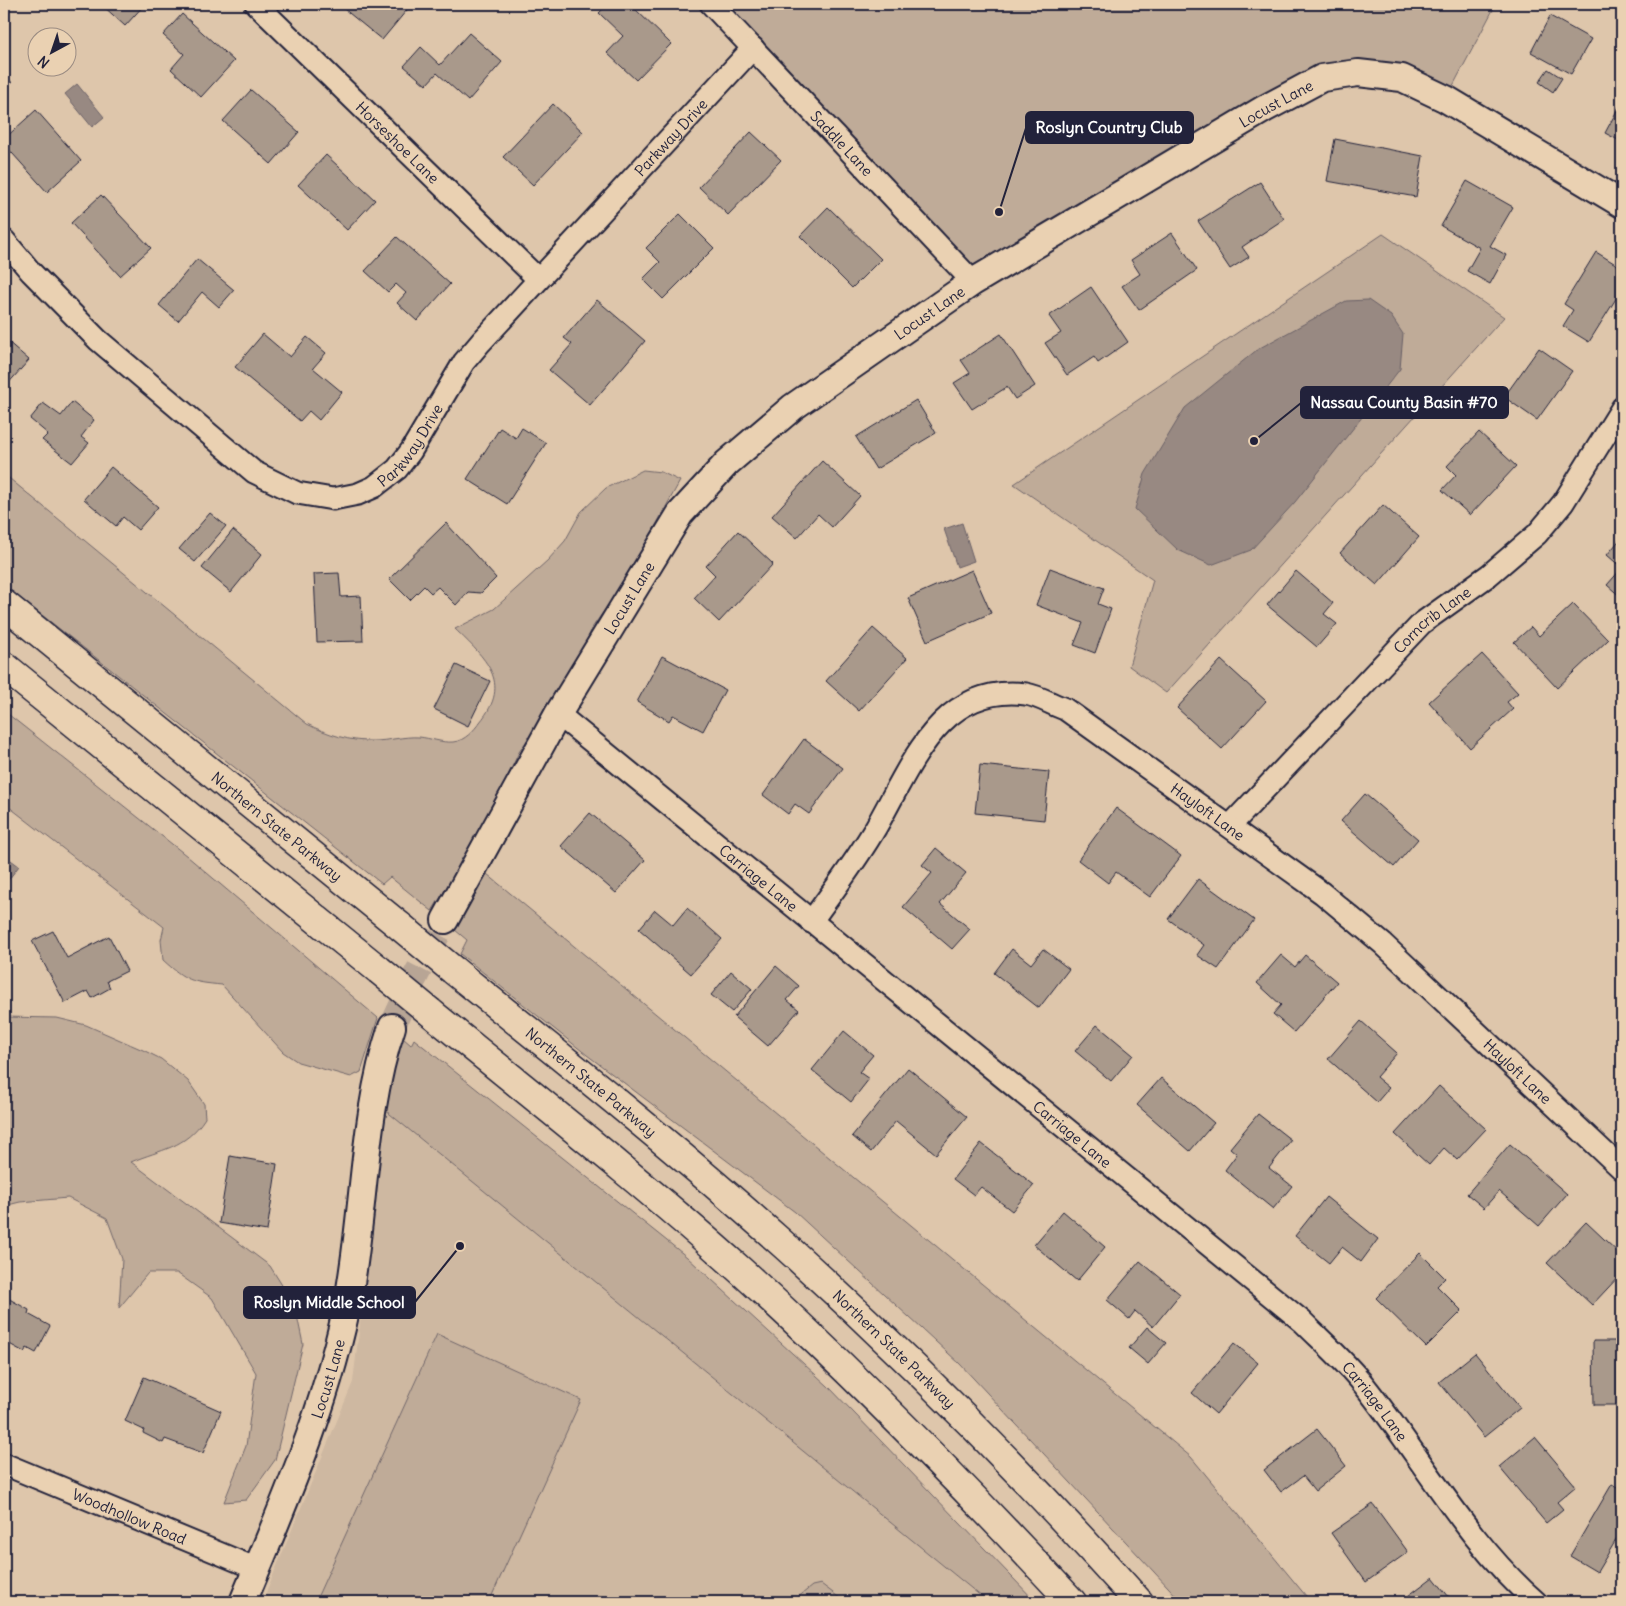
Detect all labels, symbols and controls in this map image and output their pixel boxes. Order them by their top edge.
north arrow [28,28,78,78]
text: N [34,52,53,72]
street label: Locust Lane [1235,75,1316,131]
street label: Parkway Drive [630,94,711,180]
street label: Horseshoe Lane [352,97,444,187]
street label: Saddle Lane [807,106,877,180]
callout: Roslyn Country Club [1026,112,1193,143]
text: Roslyn Country Club [1036,117,1183,138]
street label: Locust Lane [890,281,968,344]
callout: Nassau County Basin #70 [1301,387,1508,418]
text: Nassau County Basin #70 [1310,392,1498,413]
street label: Parkway Drive [373,400,447,490]
street label: Locust Lane [599,558,658,638]
street label: Corncrib Lane [1389,582,1474,657]
street label: Northern State Parkway [208,767,346,885]
street label: Hayloft Lane [1167,778,1249,844]
street label: Carriage Lane [715,840,802,915]
street label: Northern State Parkway [522,1023,661,1141]
street label: Hayloft Lane [1480,1034,1556,1108]
street label: Carriage Lane [1029,1096,1116,1172]
street label: Northern State Parkway [829,1286,960,1412]
callout: Roslyn Middle School [244,1287,415,1318]
text: Roslyn Middle School [253,1292,405,1313]
street label: Locust Lane [307,1337,348,1421]
street label: Carriage Lane [1338,1357,1412,1445]
street label: Woodhollow Road [70,1484,190,1548]

